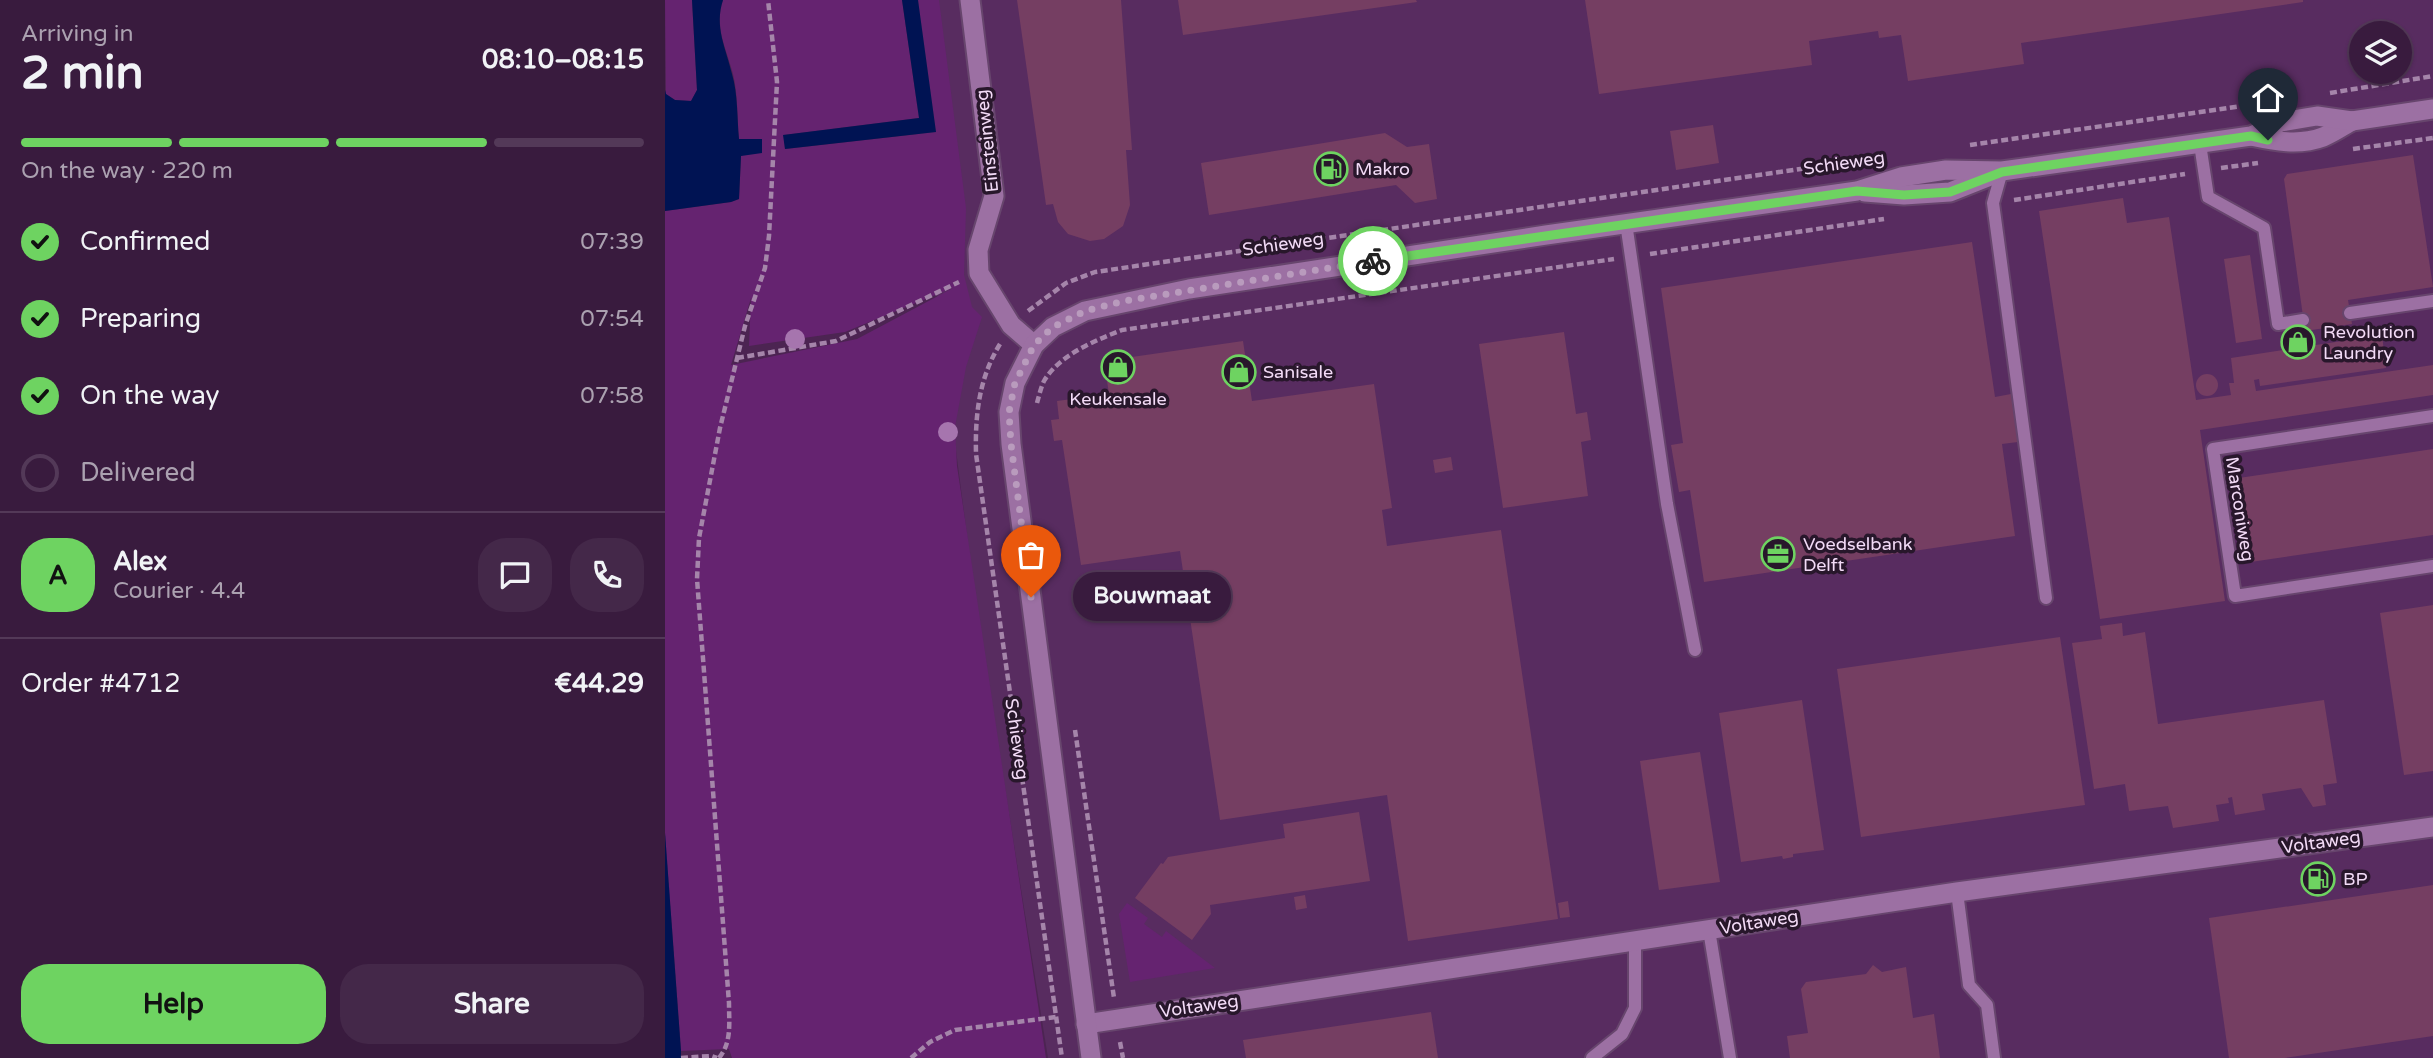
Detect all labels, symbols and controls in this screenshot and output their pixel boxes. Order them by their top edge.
text: Arriving in [21,20,134,48]
map controls [2349,21,2412,84]
button: layers [2349,21,2412,84]
text: 08:10–08:15 [482,44,644,75]
text: 2 min [21,46,144,101]
pin [2238,68,2298,140]
icon: home [2249,79,2287,117]
street label: Einsteinweg [971,88,1003,194]
street label: Schieweg [1802,146,1886,180]
fuel station icon: Makro [1312,150,1350,188]
text: On the way · 220 m [21,157,233,185]
place label: Makro [1355,158,1410,180]
icon: check [21,223,59,261]
text: Confirmed [80,226,210,257]
courier [1338,226,1408,296]
street label: Schieweg [1241,227,1325,261]
text: 07:39 [580,228,644,256]
icon: bike [1354,242,1392,280]
icon: check [21,300,59,338]
text: Preparing [80,303,201,334]
text: 07:54 [580,305,644,333]
place label: Revolution Laundry [2323,321,2415,364]
shop icon: Revolution Laundry [2279,323,2317,361]
shop icon: Keukensale [1099,348,1137,386]
shop icon: Sanisale [1220,353,1258,391]
place label: Sanisale [1263,361,1333,383]
icon: check [21,377,59,415]
text: On the way [80,380,220,411]
text: 07:58 [580,382,644,410]
place label: Keukensale [1069,388,1167,410]
street label: Marconiweg [2221,455,2259,563]
text: Delivered [80,457,196,488]
pin [1001,525,1061,597]
place label: Voedselbank Delft [1803,533,1913,576]
office icon: Voedselbank Delft [1759,535,1797,573]
icon: bag [1012,536,1050,574]
button: chat [478,538,552,612]
button: phone [570,538,644,612]
text: Alex [113,546,167,577]
text: A [48,560,68,591]
callout: Bouwmaat [1073,572,1231,622]
text: Courier · 4.4 [113,577,245,605]
text: Bouwmaat [1093,582,1211,610]
text: Order #4712 [21,668,181,699]
text: €44.29 [554,668,644,699]
street label: Schieweg [1000,697,1034,781]
street label: Voltaweg [2280,826,2362,858]
fuel station icon: BP [2299,860,2337,898]
place label: BP [2343,868,2368,890]
street label: Voltaweg [1718,905,1800,939]
button: Help [21,964,326,1044]
button: Share [340,964,644,1044]
street label: Voltaweg [1158,990,1240,1022]

